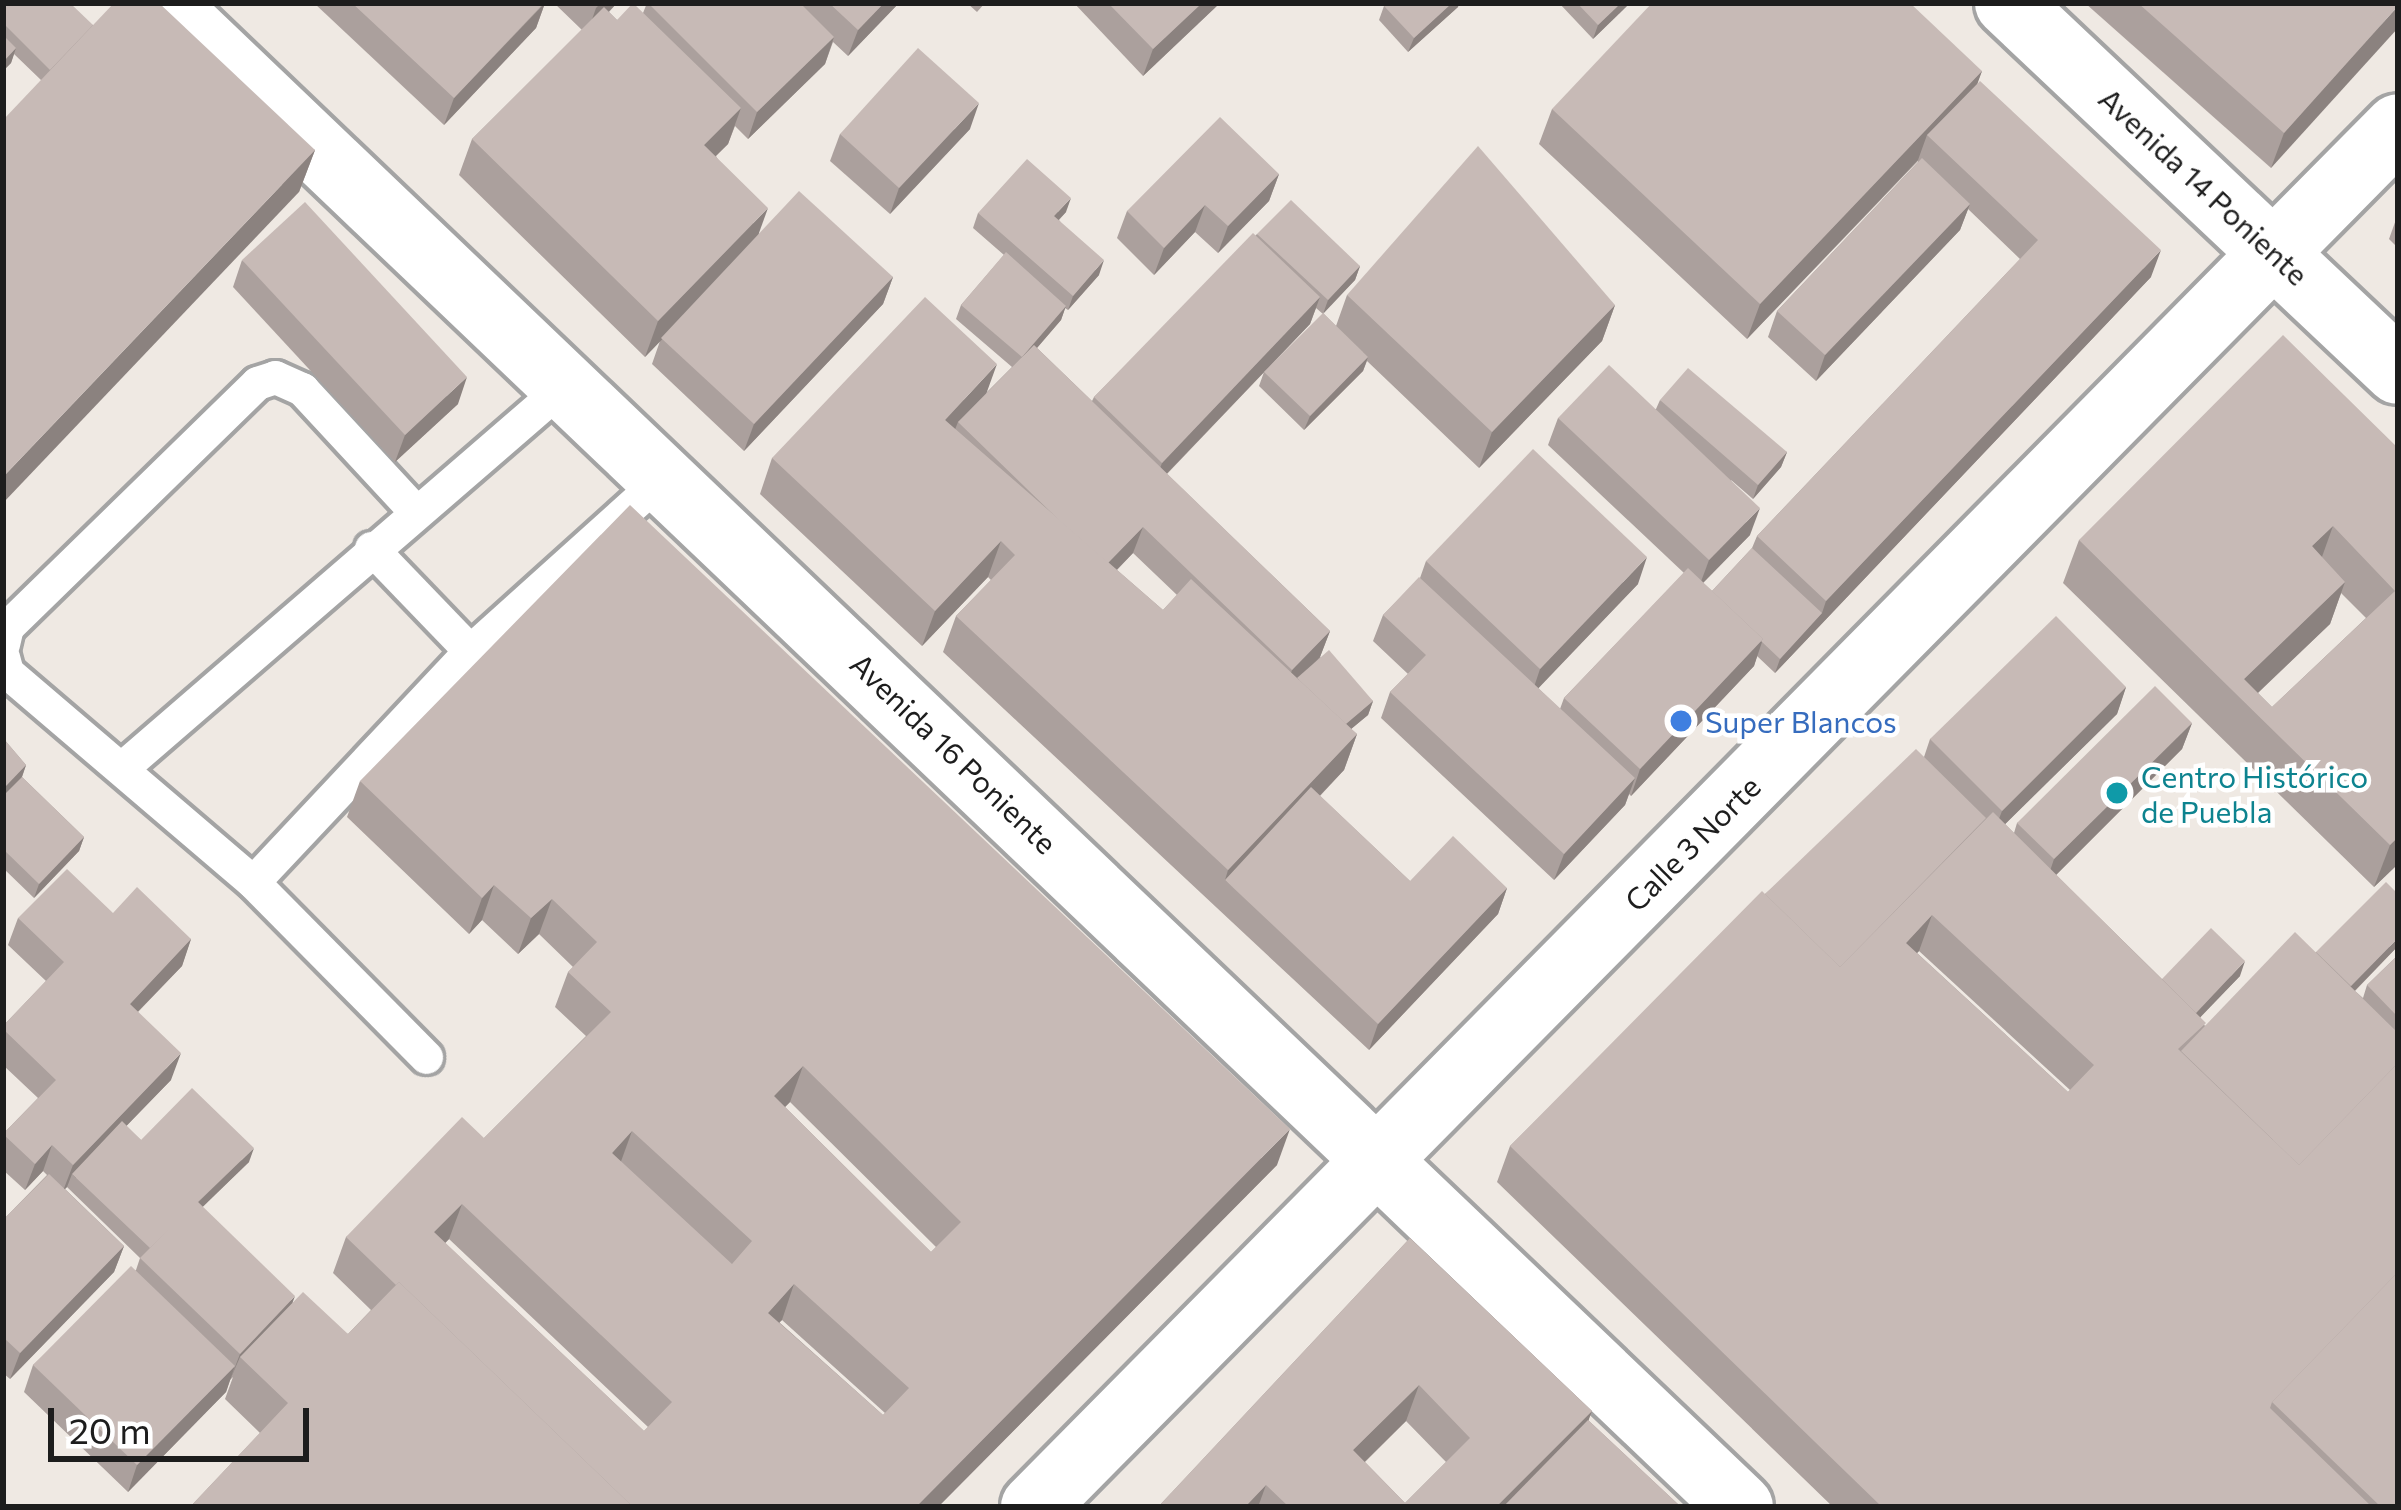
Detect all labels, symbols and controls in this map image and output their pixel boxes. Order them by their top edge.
street label: Avenida 14 Poniente [2092,80,2316,292]
street label: Avenida 16 Poniente [843,645,1065,861]
place label: Super Blancos [1705,703,1897,739]
marker: Super Blancos [1668,708,1694,734]
place label: Centro Histórico de Puebla [2141,758,2368,828]
street label: Calle 3 Norte [1617,768,1767,918]
marker: Centro Histórico de Puebla [2104,780,2130,806]
scale bar [54,1384,315,1458]
text: 20 m [69,1407,151,1451]

